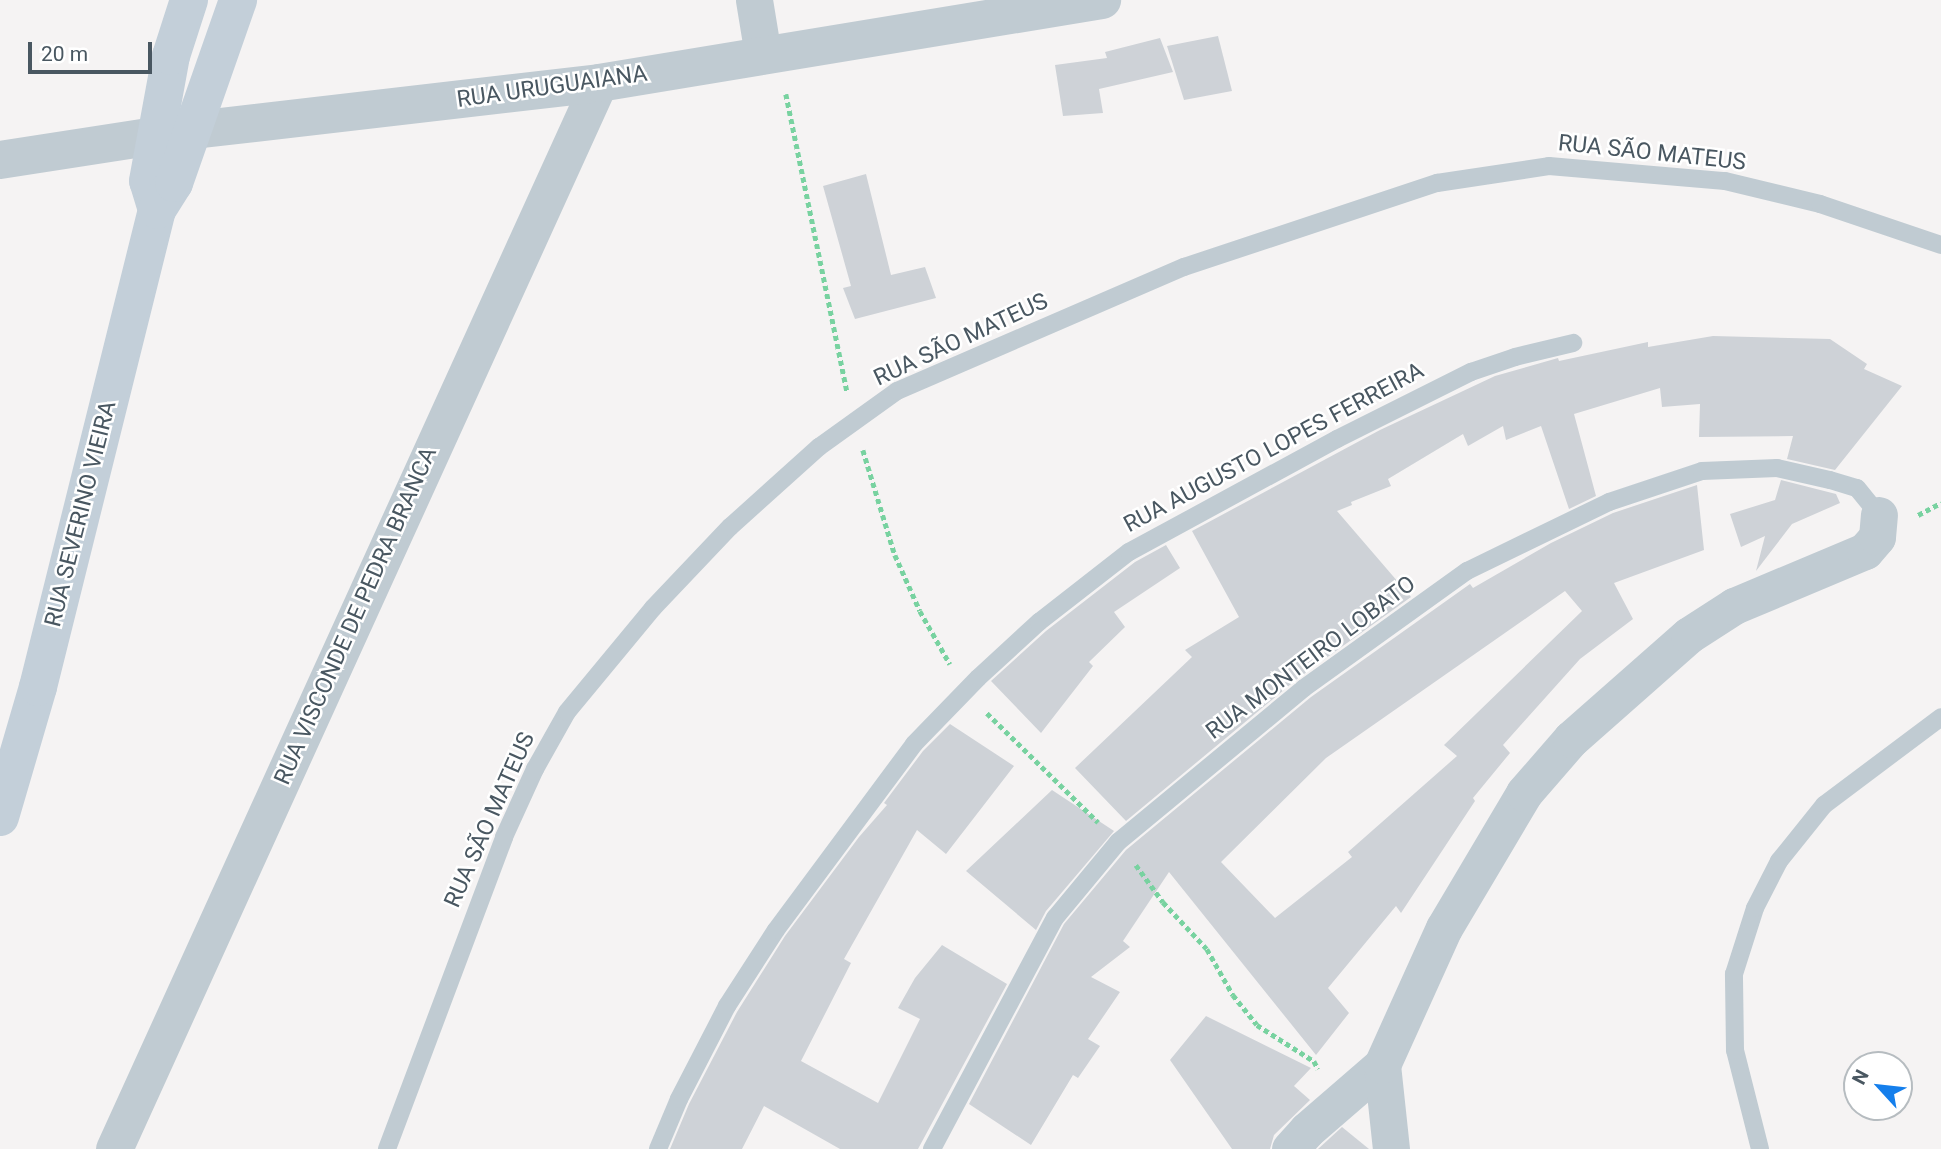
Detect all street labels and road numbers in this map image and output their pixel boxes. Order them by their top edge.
street label: RUA URUGUAIANA [455,60,649,114]
street label: RUA SÃO MATEUS [1557,129,1747,177]
street label: RUA SÃO MATEUS [870,288,1052,392]
street label: RUA AUGUSTO LOPES FERREIRA [1119,357,1429,539]
street label: RUA SEVERINO VIEIRA [40,398,122,630]
street label: RUA VISCONDE DE PEDRA BRANCA [269,443,443,789]
street label: RUA MONTEIRO LOBATO [1201,570,1421,746]
street label: RUA SÃO MATEUS [439,728,541,912]

